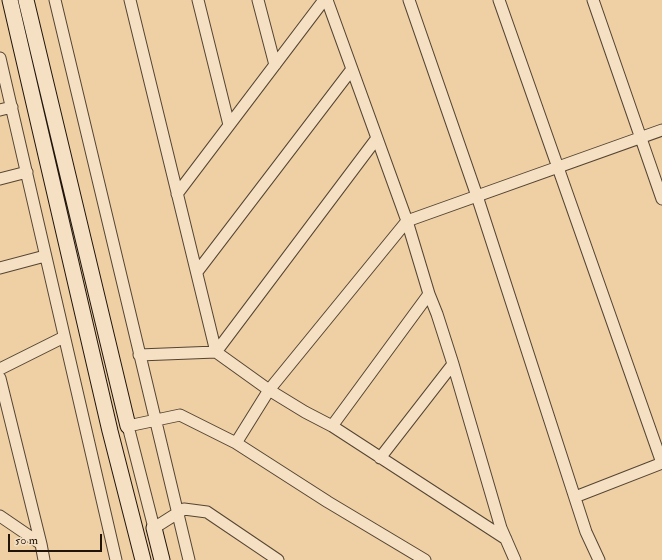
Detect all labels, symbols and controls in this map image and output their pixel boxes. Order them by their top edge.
scale bar [10,526,104,552]
text: 50 m [15,533,38,548]

